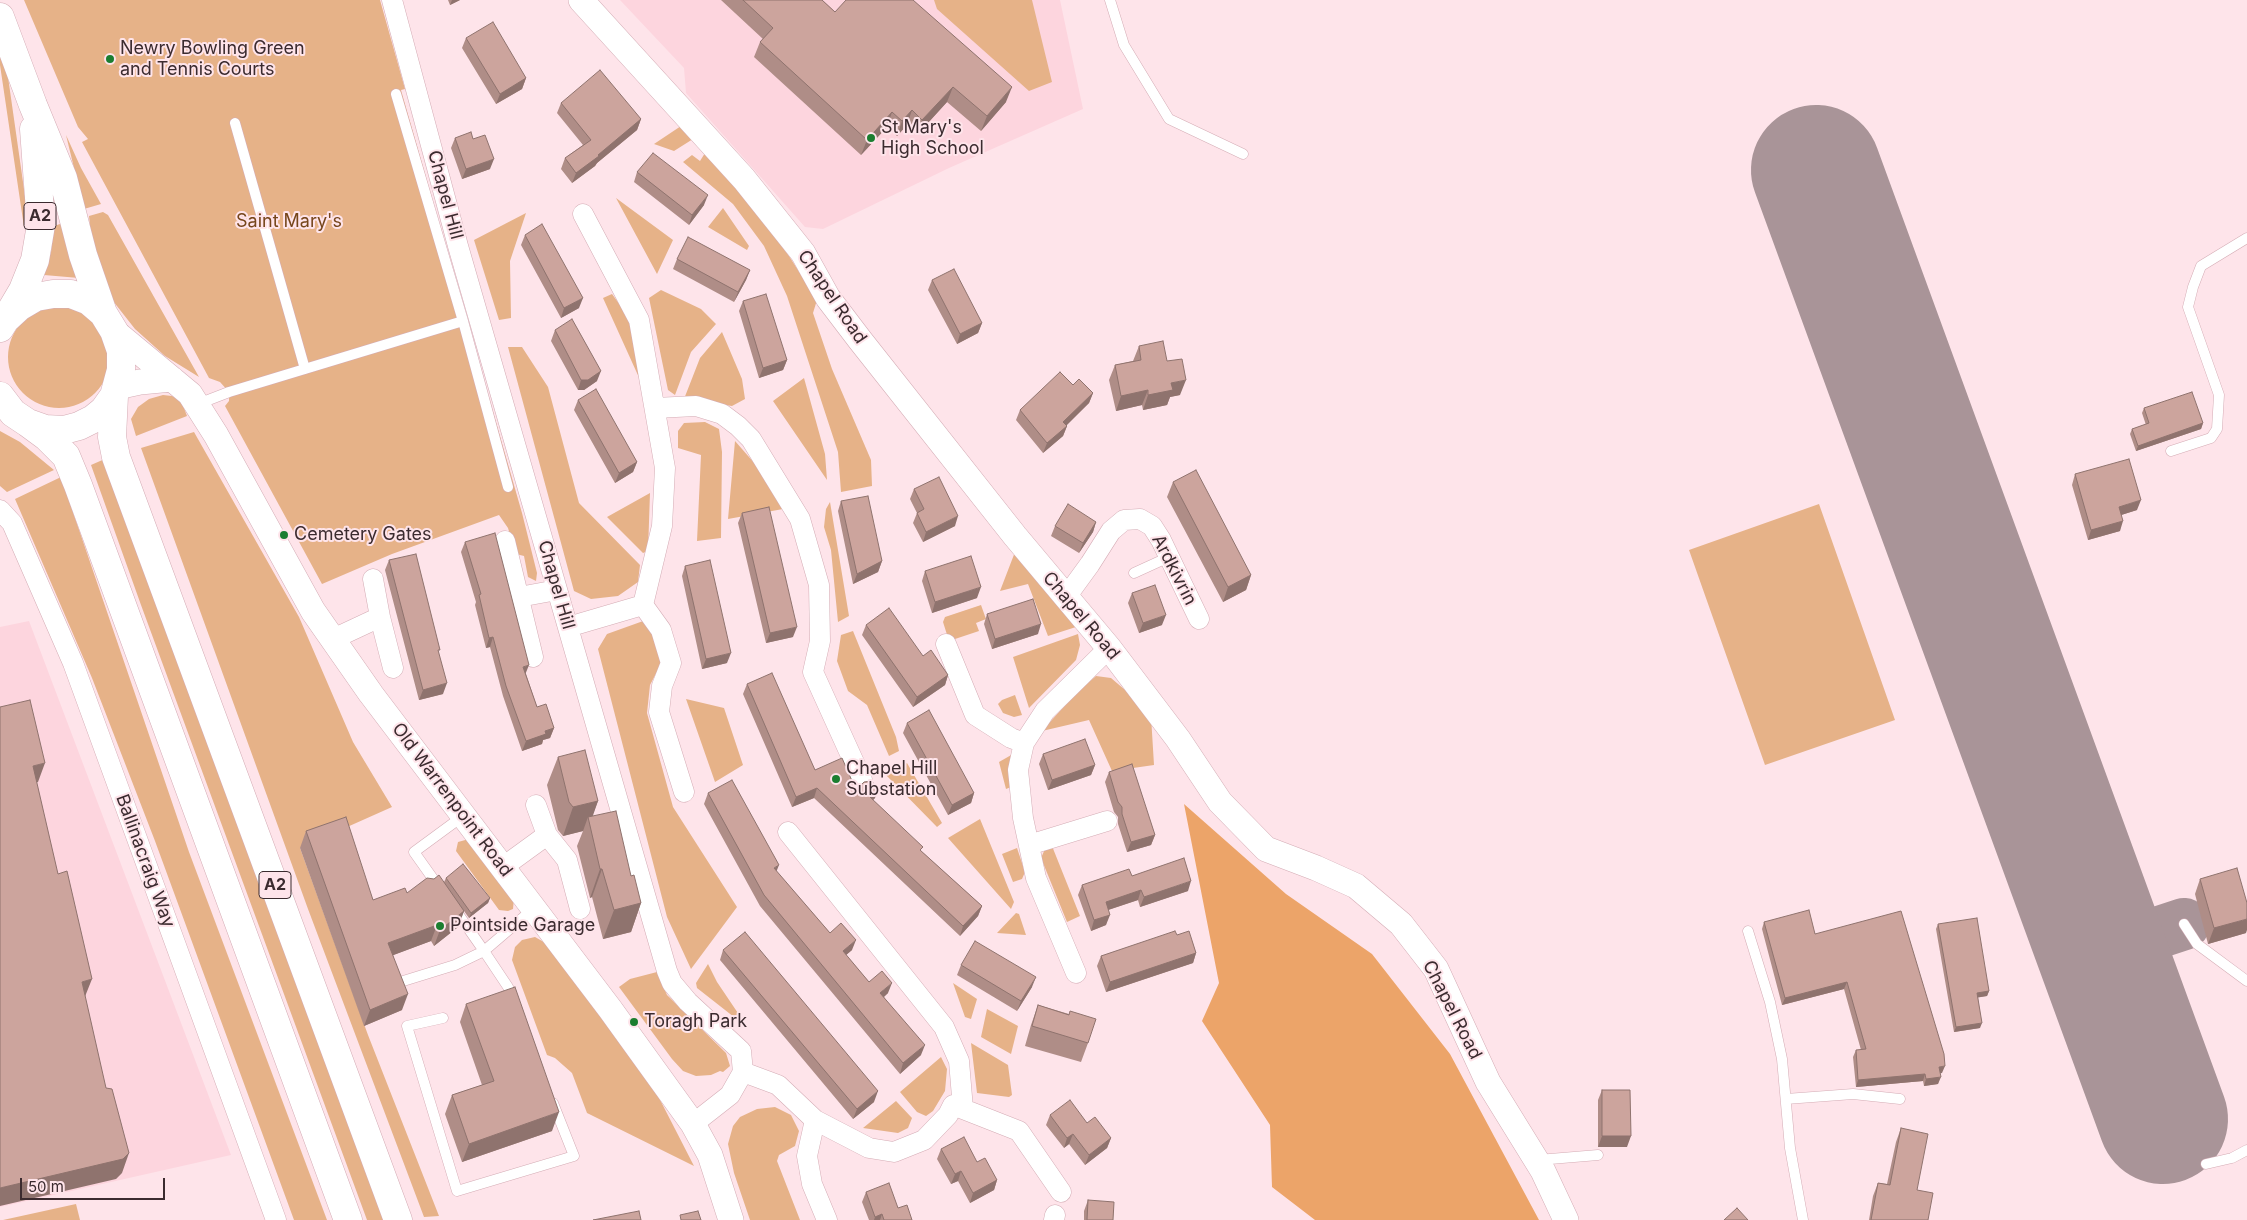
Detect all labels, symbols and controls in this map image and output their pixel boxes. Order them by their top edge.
place label: Newry Bowling Green and Tennis Courts [120,38,305,80]
marker: Newry Bowling Green and Tennis Courts [104,53,116,65]
place label: St Mary's High School [881,117,984,160]
marker: St Mary's High School [865,132,877,144]
street label: Chapel Hill [423,148,467,242]
road number: A2 [24,202,56,230]
park label: Saint Mary's [236,211,342,233]
street label: Chapel Road [793,246,871,348]
place label: Cemetery Gates [294,524,432,546]
marker: Cemetery Gates [278,529,290,541]
street label: Ardkivrin [1147,531,1201,609]
street label: Chapel Hill [533,538,579,632]
street label: Chapel Road [1038,568,1124,664]
street label: Old Warrenpoint Road [387,719,517,881]
place label: Chapel Hill Substation [846,758,937,801]
marker: Chapel Hill Substation [830,773,842,785]
street label: Ballinacraig Way [111,791,179,931]
road number: A2 [259,872,291,898]
place label: Pointside Garage [450,915,595,937]
marker: Pointside Garage [434,920,446,932]
street label: Chapel Road [1418,957,1486,1063]
place label: Toragh Park [644,1011,747,1033]
marker: Toragh Park [628,1016,640,1028]
scale bar [22,1168,168,1200]
text: 50 m [28,1177,64,1196]

